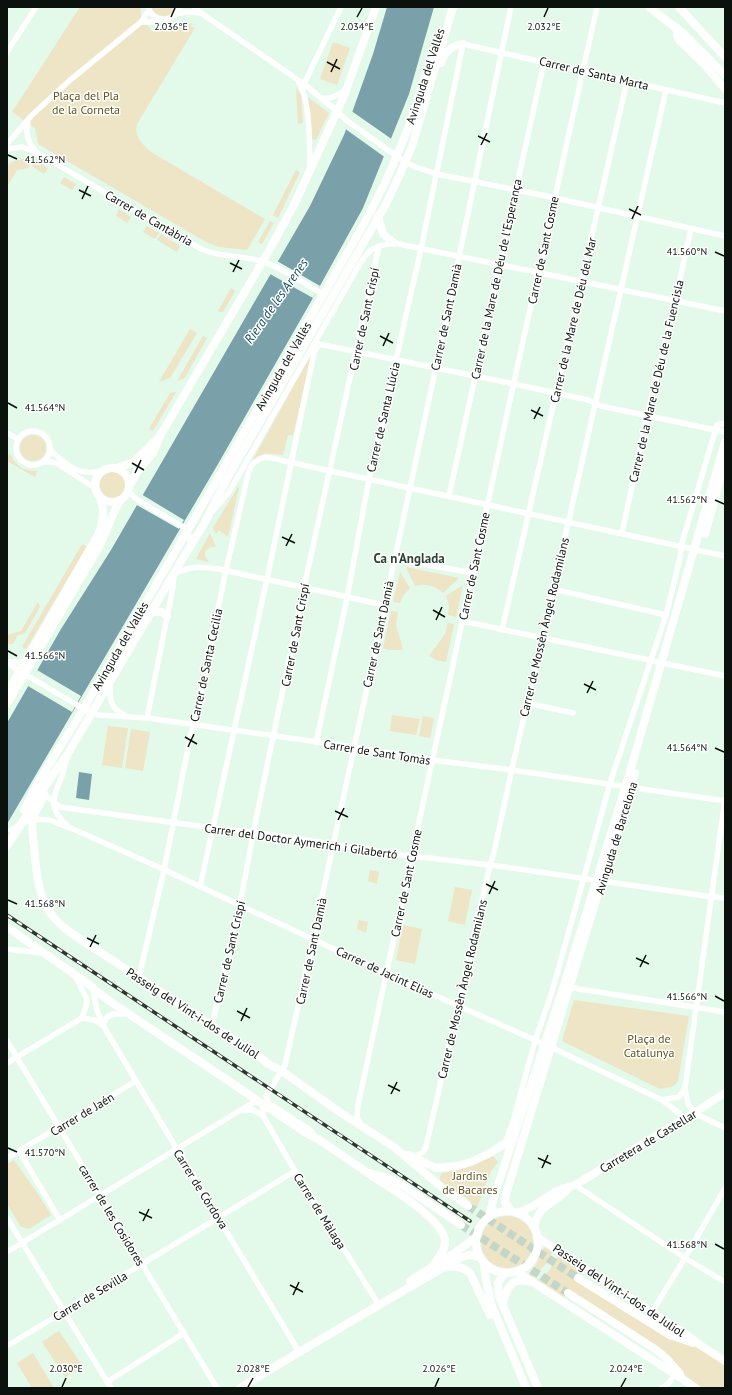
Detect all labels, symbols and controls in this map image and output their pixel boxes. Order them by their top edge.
text: 2.036°E [154,20,188,33]
text: 2.034°E [340,20,374,33]
text: 2.032°E [527,20,561,33]
street label: Avinguda del Vallès [402,26,448,126]
street label: Carrer de Santa Marta [538,53,650,93]
park label: Plaça del Pla de la Corneta [52,88,120,117]
text: 41.562°N [25,153,65,166]
street label: Carrer de la Mare de Déu de l'Esperança [467,177,525,381]
street label: Carrer de Cantàbria [102,187,196,249]
street label: Carrer de Sant Cosme [524,195,562,305]
street label: Carrer de la Mare de Déu del Mar [547,236,599,404]
text: 41.560°N [667,245,707,258]
water label: Riera de les Arenes [240,255,312,347]
street label: Carrer de Sant Damià [427,262,465,372]
street label: Carrer de Sant Crispí [346,266,382,372]
street label: Carrer de la Mare de Déu de la Fuencisla [625,278,687,484]
street label: Avinguda del Vallès [252,319,314,413]
street label: Carrer de Santa Llúcia [363,360,403,474]
text: 41.564°N [25,401,65,414]
text: 41.562°N [667,493,707,506]
street label: Carrer de Sant Cosme [455,511,493,621]
street label: Carrer de Mossèn Àngel Rodamilans [516,536,572,718]
district label: Ca n'Anglada [373,550,445,567]
street label: Carrer de Sant Damià [359,579,397,689]
street label: Carrer de Sant Crispí [278,582,312,688]
street label: Avinguda del Vallès [89,599,151,693]
street label: Carrer de Santa Cecilia [187,607,225,723]
text: 41.566°N [25,649,65,662]
street label: Carrer de Sant Tomàs [322,736,432,768]
text: 41.564°N [667,741,707,754]
street label: Avinguda de Barcelona [592,780,640,896]
street label: Carrer del Doctor Aymerich i Gilabertó [204,820,398,862]
street label: Carrer de Sant Cosme [387,828,425,938]
street label: Carrer de Sant Damià [292,896,330,1006]
text: 41.568°N [25,897,65,910]
street label: Carrer de Mossèn Àngel Rodamilans [434,898,490,1080]
street label: Carrer de Sant Crispí [210,899,248,1005]
street label: Carrer de Jacint Elias [334,943,436,1001]
street label: Passeig del Vint-i-dos de Juliol [124,964,263,1062]
text: 41.566°N [667,990,707,1003]
park label: Plaça de Catalunya [624,1031,674,1060]
street label: Carrer de Jaén [47,1089,117,1139]
street label: Carretera de Castellar [597,1106,699,1176]
text: 41.570°N [25,1146,65,1159]
street label: Carrer de Còrdova [170,1146,232,1232]
street label: carrer de les Cosidores [76,1162,148,1268]
park label: Jardins de Bacares [442,1168,498,1197]
street label: Carrer de Màlaga [291,1170,349,1252]
text: 41.568°N [667,1238,707,1251]
street label: Passeig del Vint-i-dos de Juliol [550,1240,688,1340]
street label: Carrer de Sevilla [50,1268,130,1324]
text: 2.030°E [49,1362,83,1375]
text: 2.028°E [236,1362,270,1375]
text: 2.026°E [422,1362,456,1375]
text: 2.024°E [609,1362,643,1375]

